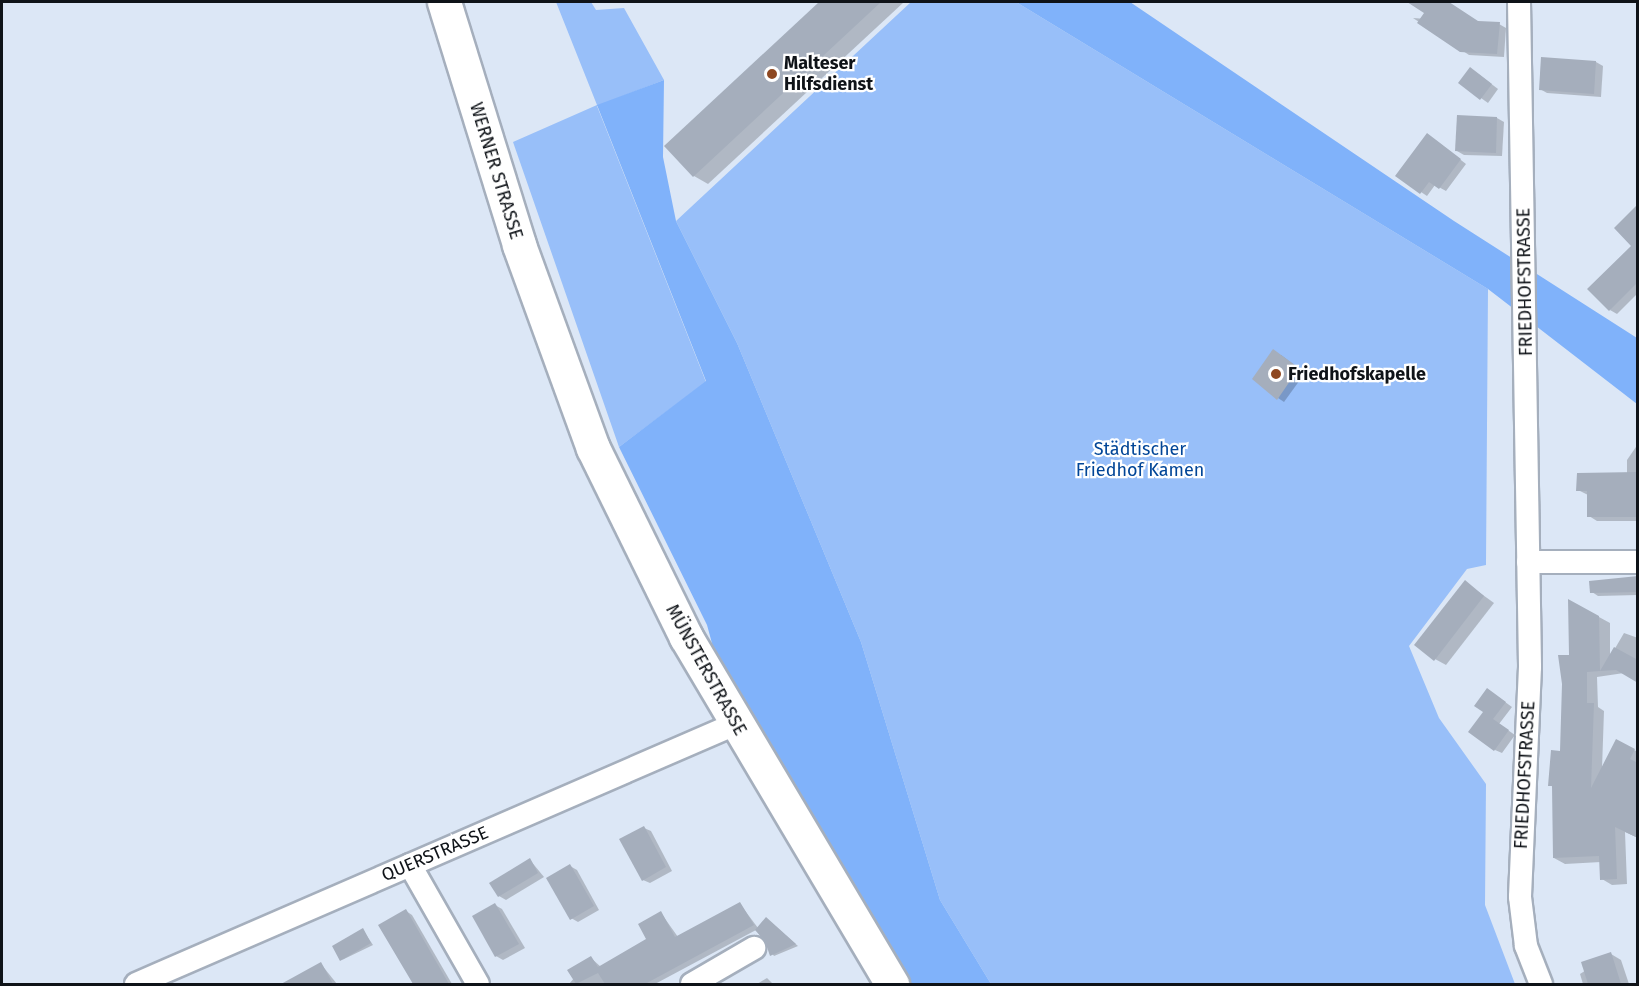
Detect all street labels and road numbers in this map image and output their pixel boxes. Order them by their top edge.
street label: WERNER STRASSE [465,100,527,242]
street label: FRIEDHOFSTRASSE [1513,208,1537,356]
street label: MÜNSTERSTRASSE [661,601,751,739]
street label: FRIEDHOFSTRASSE [1510,700,1540,850]
street label: QUERSTRASSE [378,822,492,886]

